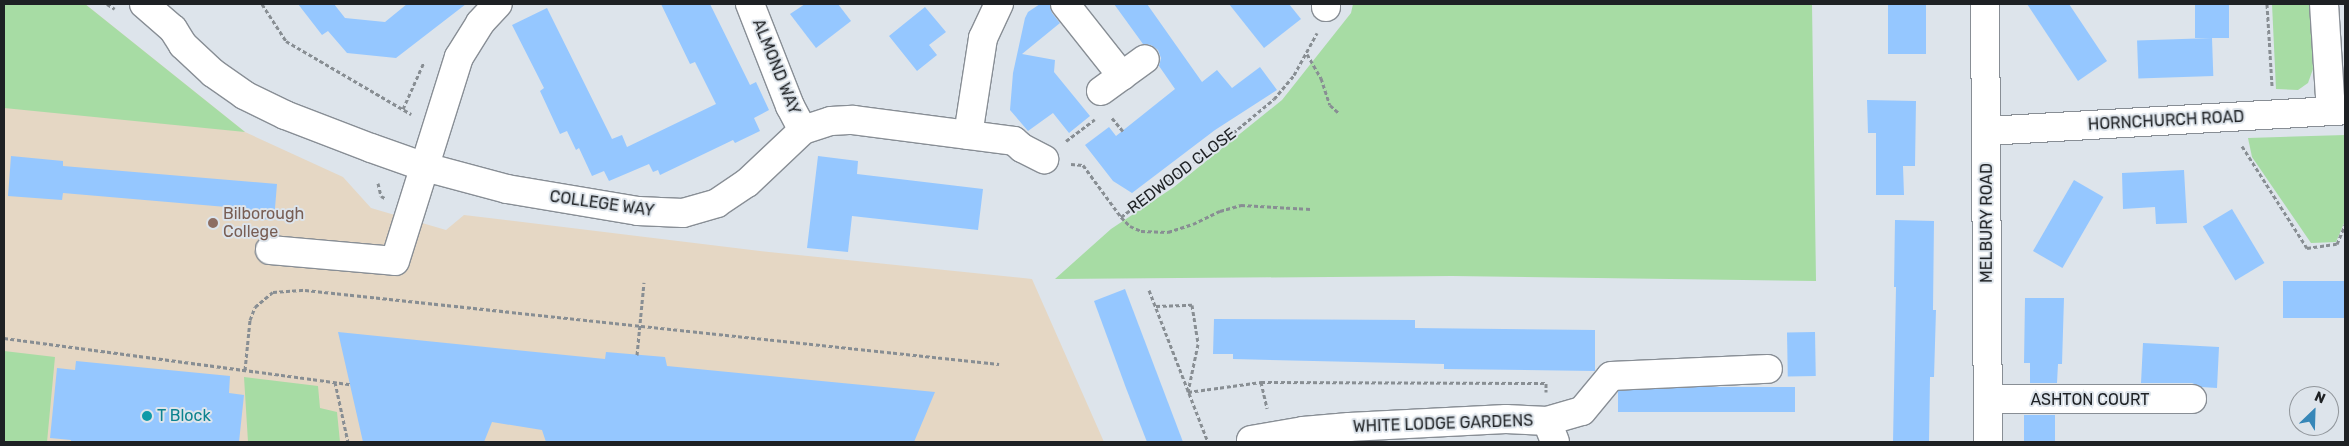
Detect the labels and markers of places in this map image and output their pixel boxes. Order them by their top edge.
place label: Bilborough College [223,204,304,242]
marker: Bilborough College [207,217,219,229]
place label: T Block [157,406,211,426]
marker: T Block [141,410,153,422]

